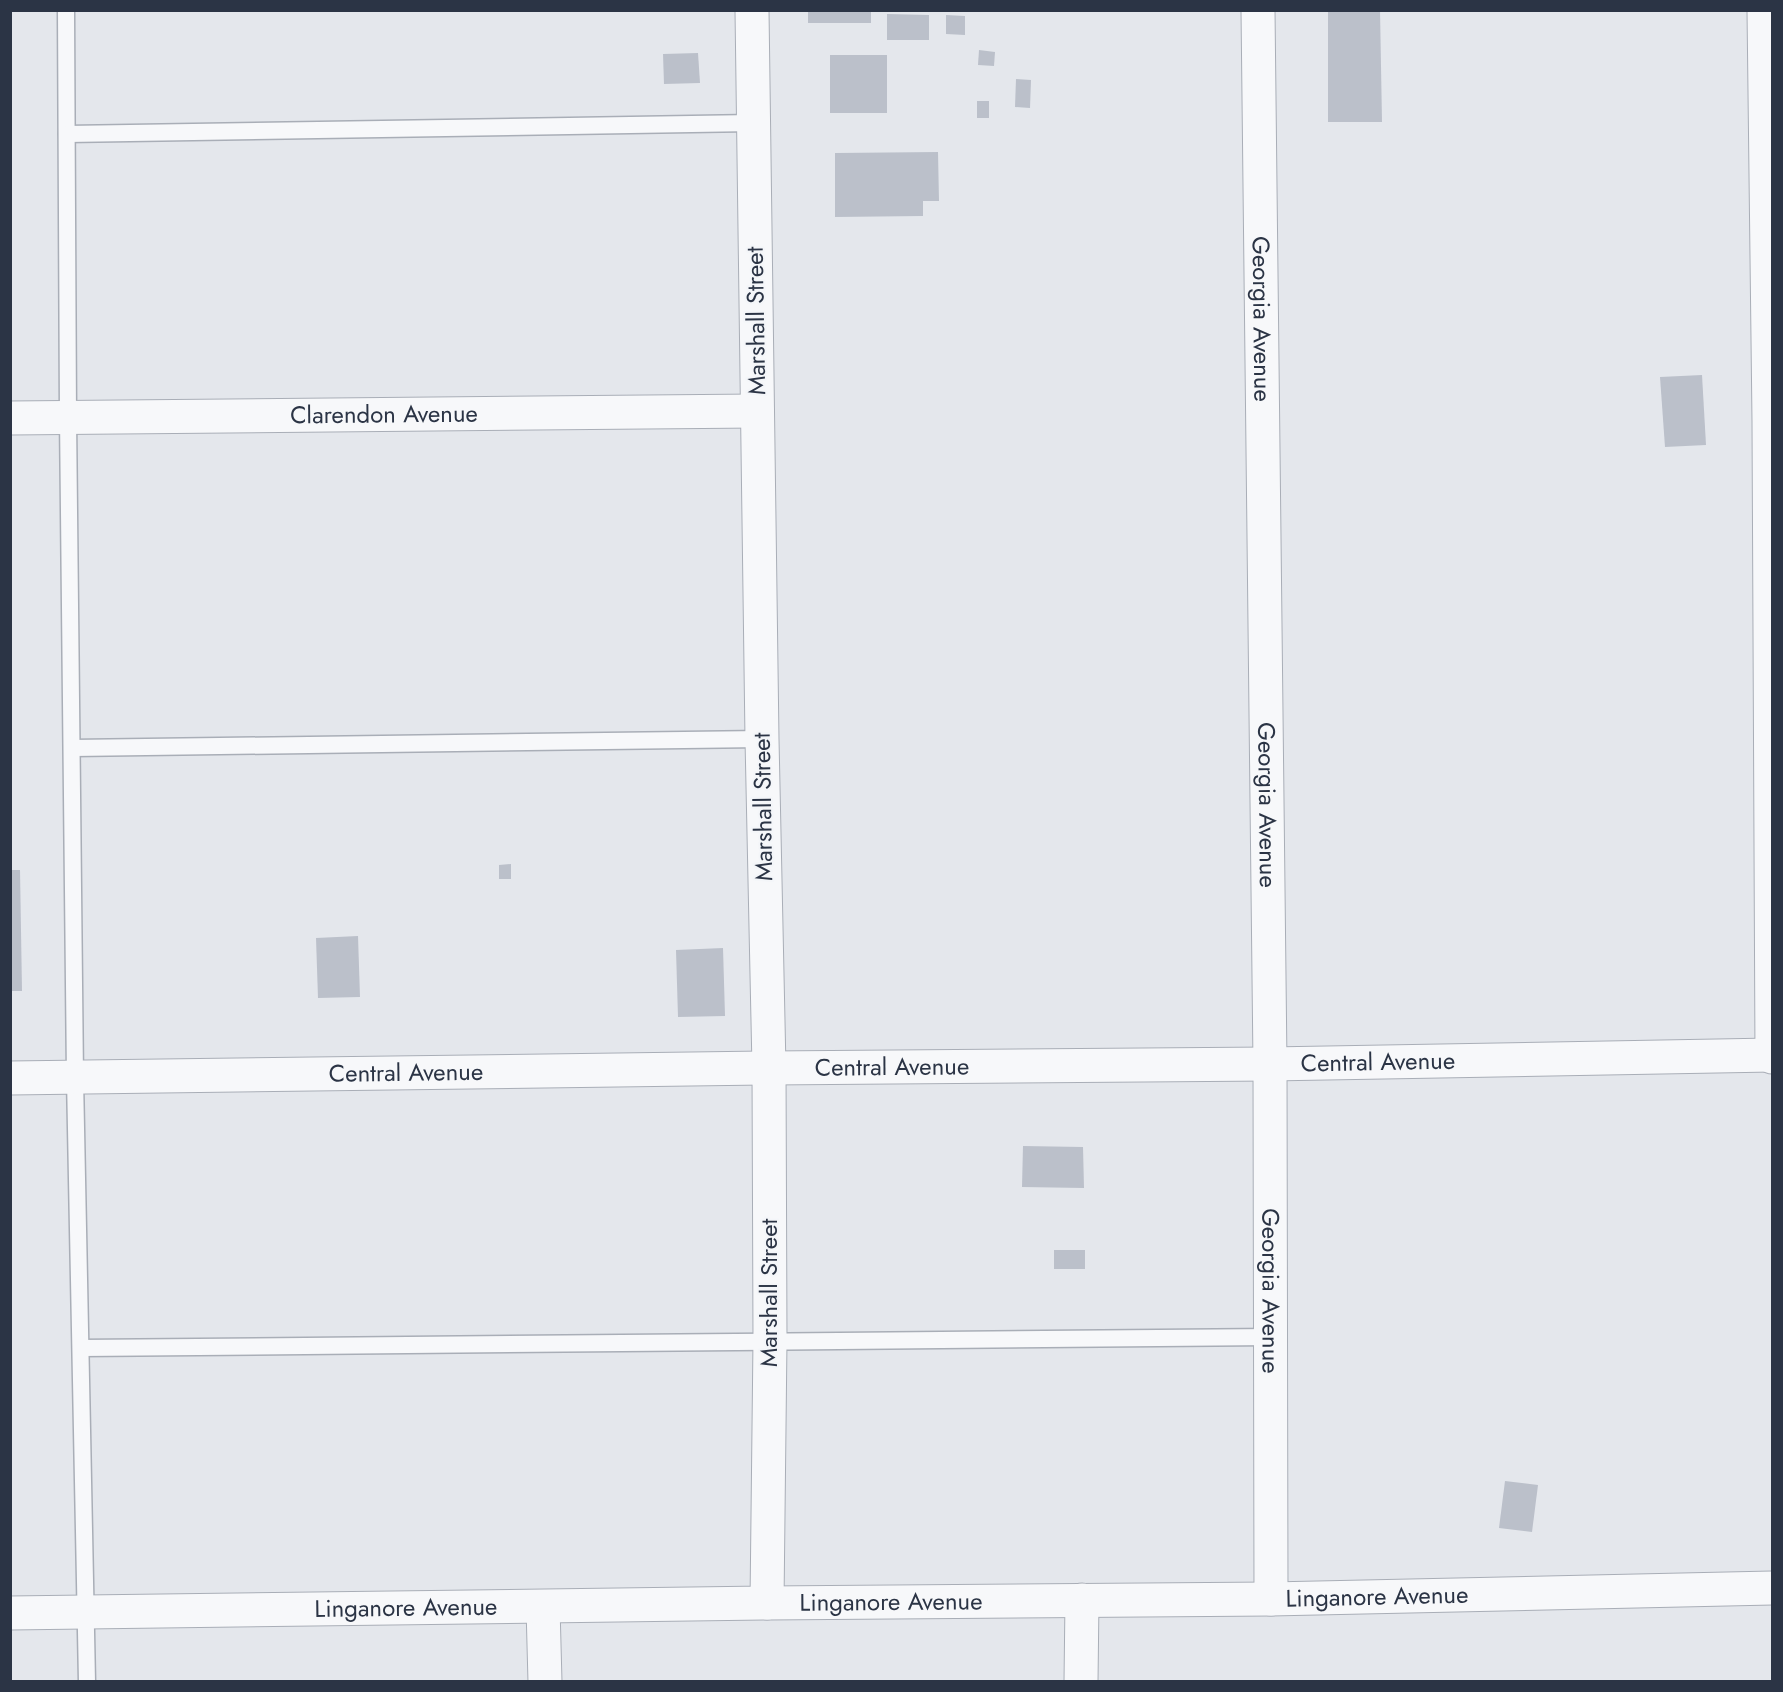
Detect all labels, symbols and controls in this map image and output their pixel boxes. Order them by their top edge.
street label: Georgia Avenue [1244,236,1280,402]
street label: Marshall Street [737,246,774,396]
street label: Clarendon Avenue [290,396,478,432]
street label: Georgia Avenue [1249,722,1286,888]
street label: Marshall Street [744,732,781,882]
street label: Central Avenue [1300,1043,1455,1080]
street label: Central Avenue [815,1048,969,1085]
street label: Central Avenue [328,1054,483,1091]
street label: Georgia Avenue [1253,1208,1289,1374]
street label: Marshall Street [751,1218,786,1367]
street label: Linganore Avenue [1285,1577,1469,1616]
street label: Linganore Avenue [799,1583,983,1620]
street label: Linganore Avenue [314,1589,498,1626]

